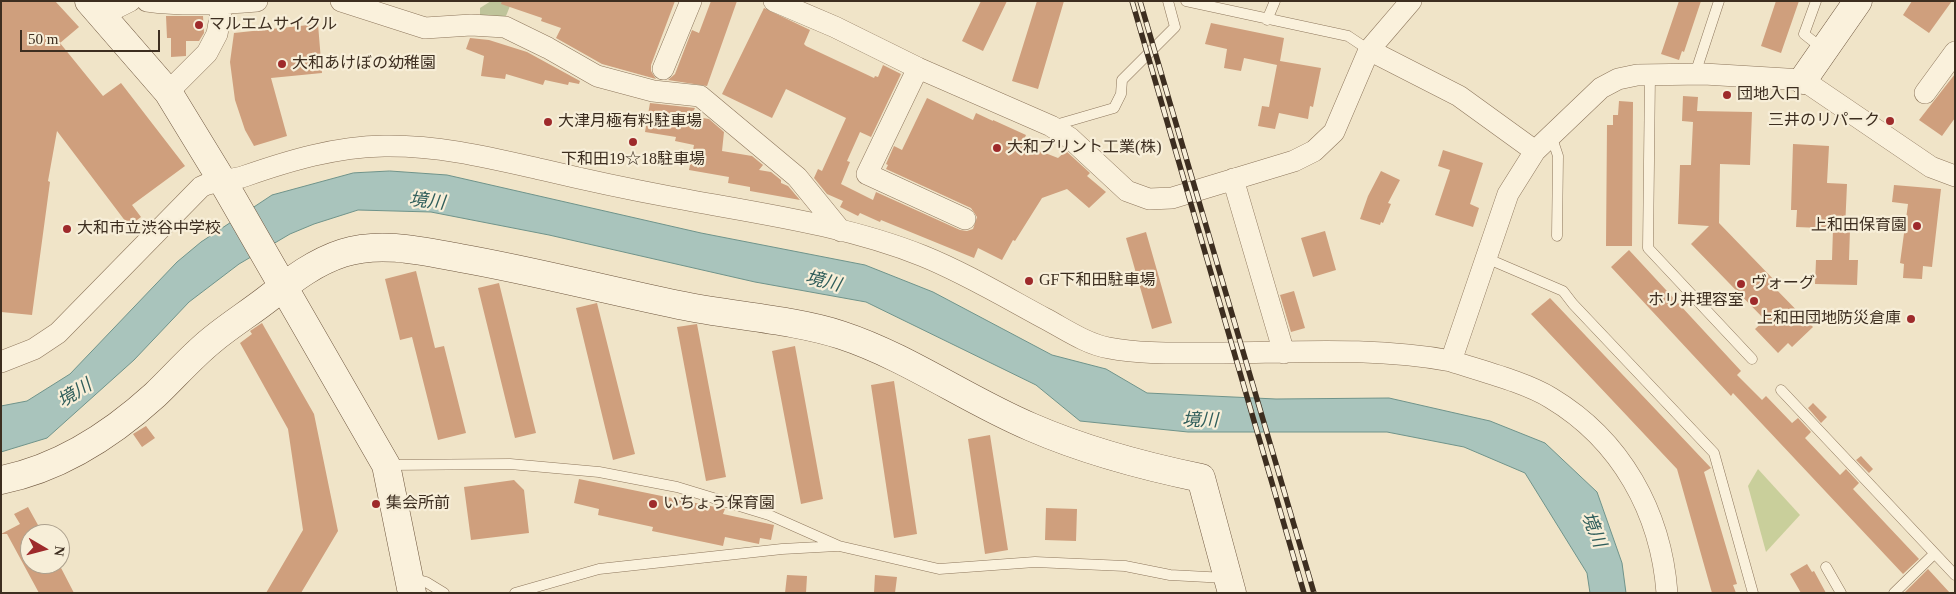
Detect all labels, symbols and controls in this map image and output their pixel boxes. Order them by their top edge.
place label: マルエムサイクル [209,15,337,35]
marker: マルエムサイクル [193,19,205,31]
scale bar [22,20,162,52]
text: 50 m [28,31,58,47]
place label: 大和あけぼの幼稚園 [292,54,436,74]
marker: 大和あけぼの幼稚園 [276,58,288,70]
place label: 団地入口 [1737,85,1801,105]
marker: 団地入口 [1721,89,1733,101]
place label: 三井のリパーク [1768,111,1880,131]
place label: 大津月極有料駐車場 [558,112,702,132]
marker: 三井のリパーク [1884,115,1896,127]
marker: 大津月極有料駐車場 [542,116,554,128]
marker: 下和田19☆18駐車場 [627,136,639,148]
place label: 大和プリント工業(株) [1007,138,1162,158]
marker: 大和プリント工業(株) [991,142,1003,154]
place label: 下和田19☆18駐車場 [561,150,705,170]
water label: 境川 [408,189,446,215]
place label: 上和田保育園 [1811,216,1907,236]
place label: 大和市立渋谷中学校 [77,219,221,239]
marker: 上和田保育園 [1911,220,1923,232]
marker: 大和市立渋谷中学校 [61,223,73,235]
water label: 境川 [803,267,843,297]
place label: GF下和田駐車場 [1039,271,1155,291]
place label: ヴォーグ [1751,274,1815,294]
marker: GF下和田駐車場 [1023,275,1035,287]
marker: ヴォーグ [1735,278,1747,290]
place label: ホリ井理容室 [1648,291,1744,311]
marker: ホリ井理容室 [1748,295,1760,307]
place label: 上和田団地防災倉庫 [1757,309,1901,329]
marker: 上和田団地防災倉庫 [1905,313,1917,325]
water label: 境川 [54,375,96,413]
water label: 境川 [1182,410,1218,432]
place label: 集会所前 [386,494,450,514]
place label: いちょう保育園 [663,494,775,514]
marker: 集会所前 [370,498,382,510]
marker: いちょう保育園 [647,498,659,510]
water label: 境川 [1576,509,1610,551]
north arrow [20,524,70,574]
text: N [51,545,67,557]

